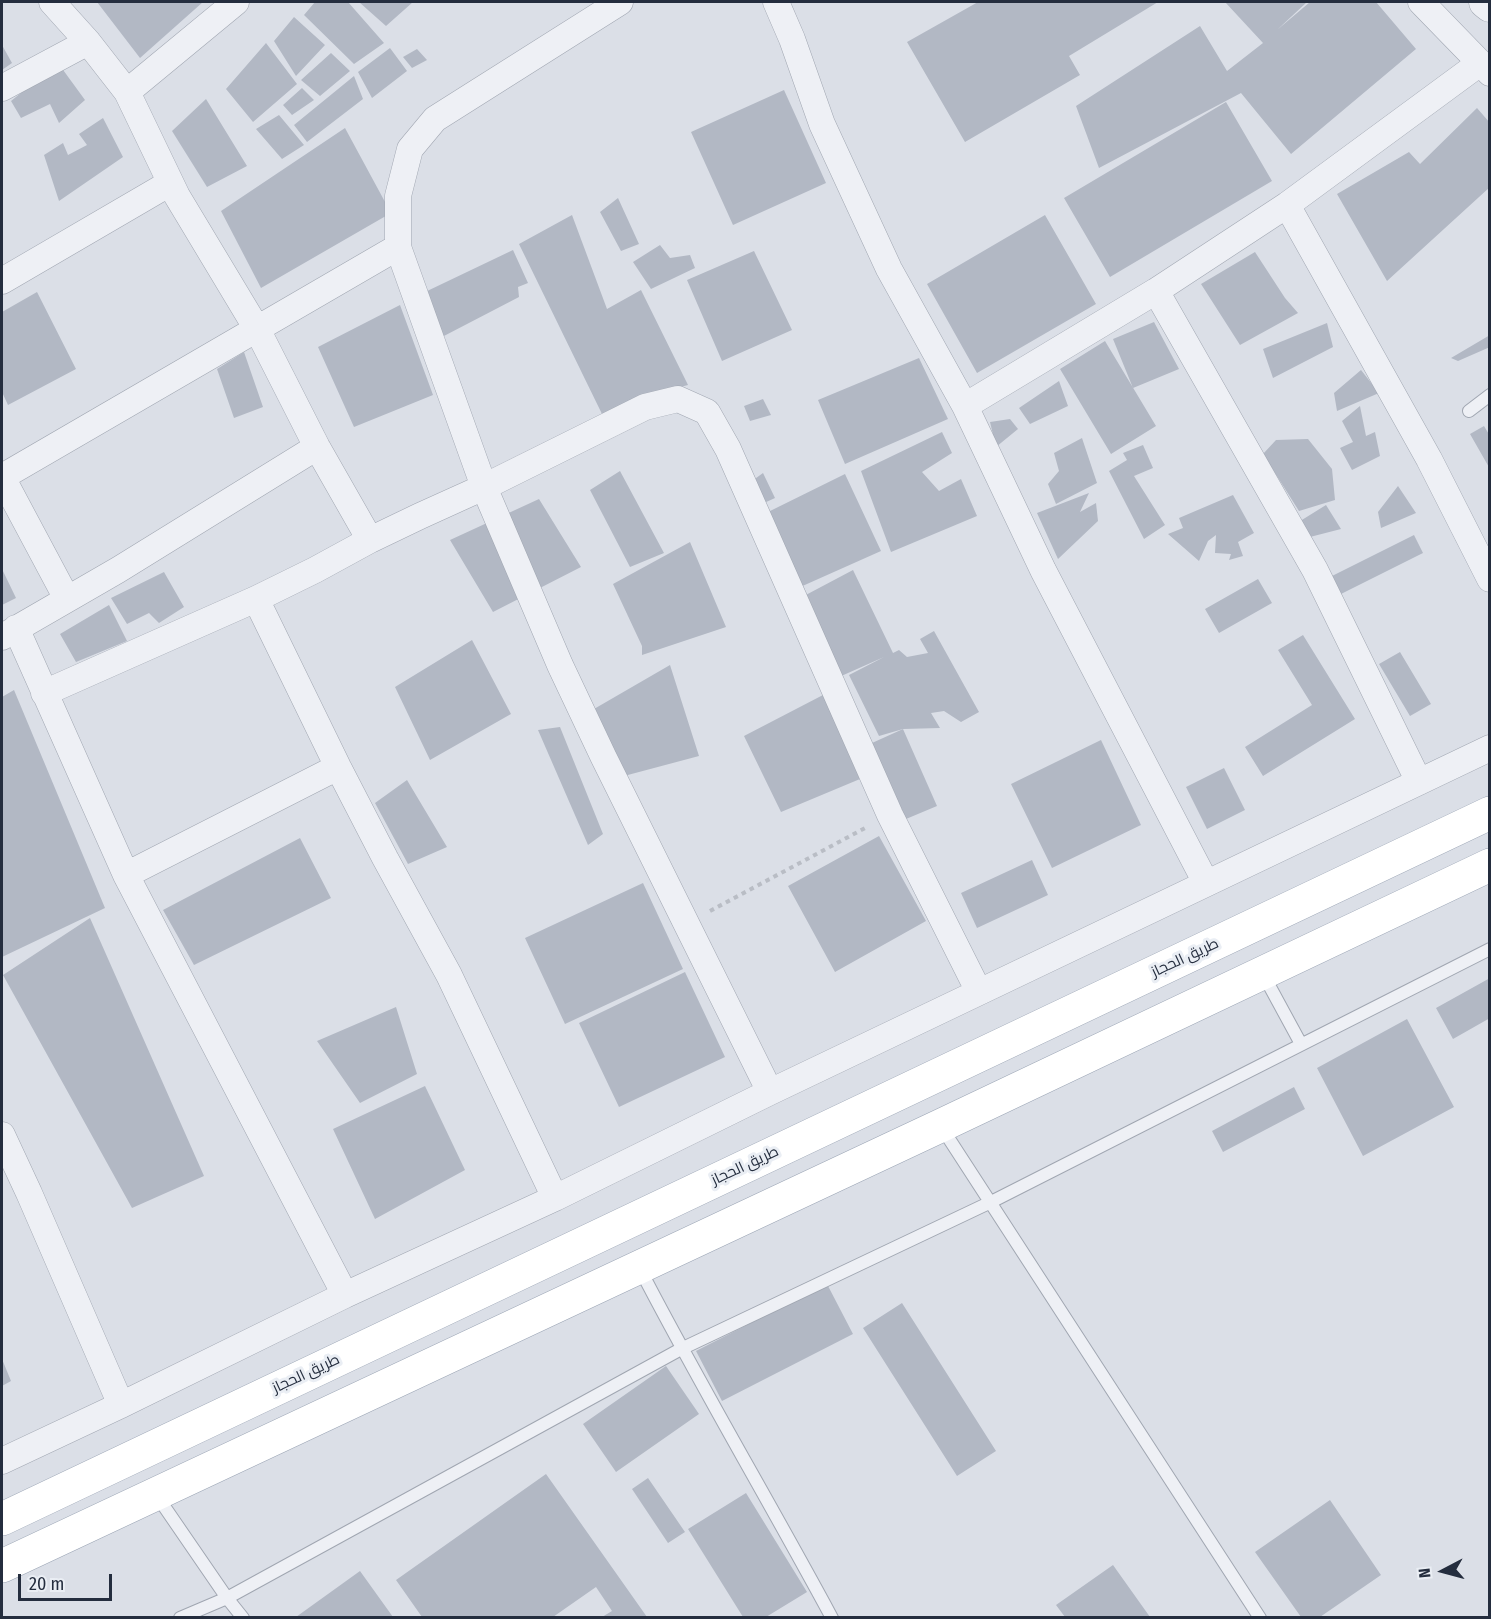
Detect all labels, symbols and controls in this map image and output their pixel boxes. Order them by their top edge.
street label: طريق الحجاز [1148,935,1222,981]
street label: طريق الحجاز [708,1143,782,1189]
street label: طريق الحجاز [269,1351,343,1397]
north arrow [1413,1541,1473,1601]
scale bar [21,1562,116,1600]
text: N [1415,1567,1435,1579]
text: 20 m [29,1573,64,1595]

